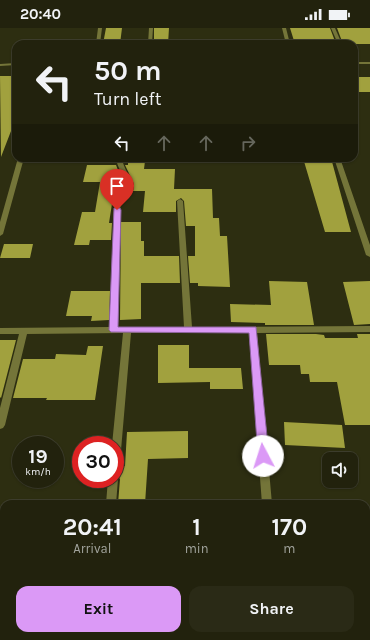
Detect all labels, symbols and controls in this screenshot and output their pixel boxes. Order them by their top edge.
text: 20:40 [20,5,61,23]
text: 50 m [94,54,162,87]
icon: left [28,56,80,108]
text: Turn left [94,88,162,110]
icon: left [111,132,133,154]
icon: ahead [153,132,175,154]
icon: ahead [195,132,217,154]
icon: right [237,132,259,154]
pin [100,169,134,210]
icon: arrive [106,175,128,197]
position arrow [242,435,284,477]
speed limit sign: 30 [72,436,124,488]
text: 19 [28,445,48,468]
map controls [322,452,358,488]
button: sound [322,452,358,488]
text: km/h [25,466,51,478]
text: 20:41 [63,513,122,541]
text: 1 [192,513,201,541]
text: 170 [271,513,307,541]
text: Arrival [73,541,111,556]
text: min [185,541,209,556]
text: m [283,541,295,556]
button: Exit [16,586,181,632]
button: Share [189,586,354,632]

